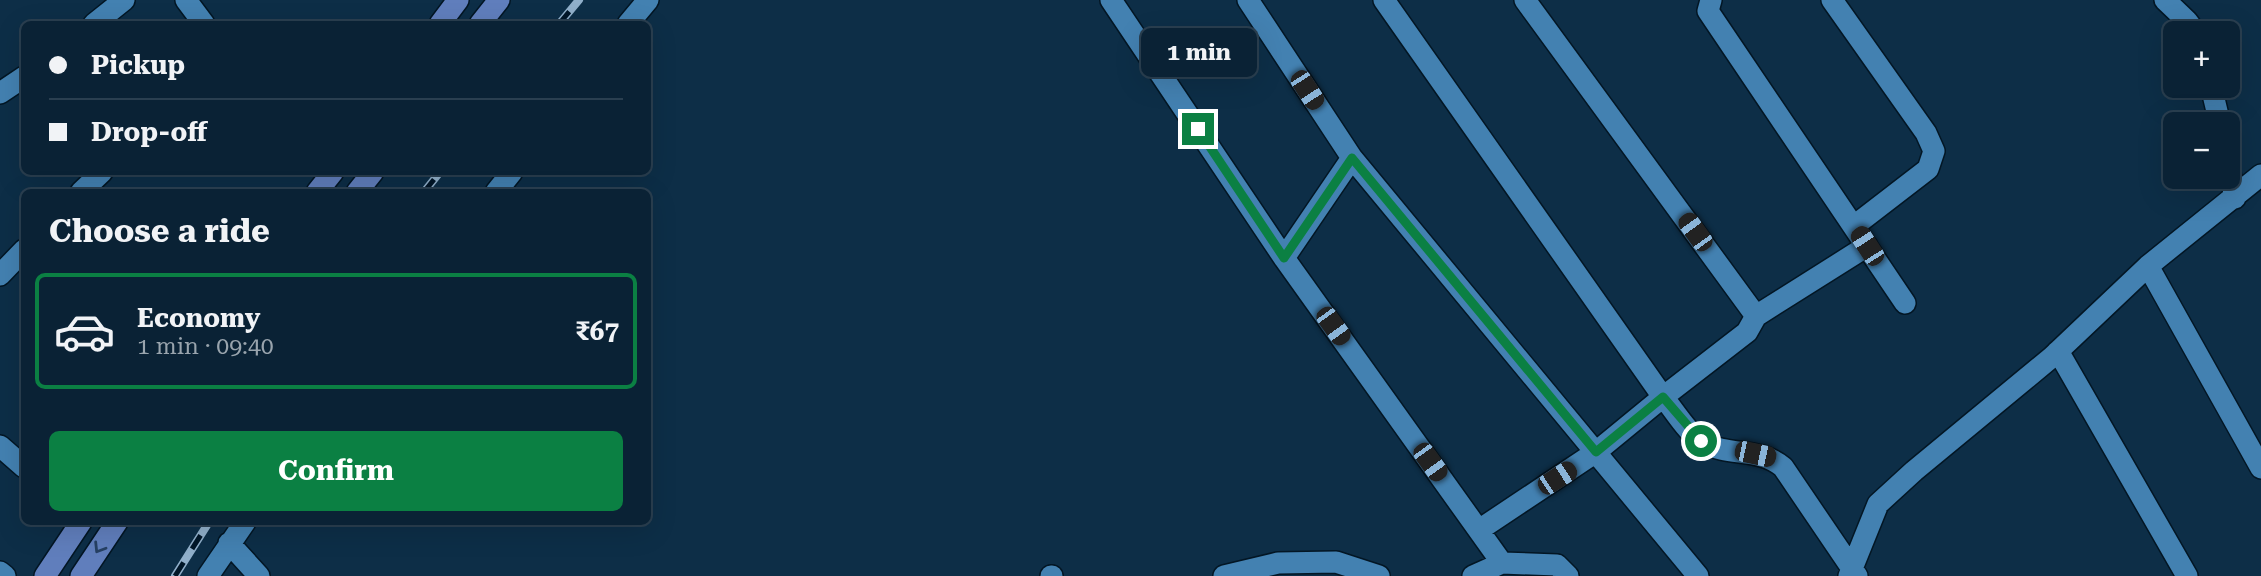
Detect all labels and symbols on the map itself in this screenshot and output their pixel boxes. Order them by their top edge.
callout: 1 min [1140,27,1256,76]
car [1287,67,1328,113]
route end [1182,113,1214,145]
car [1675,209,1716,255]
car [1847,223,1888,269]
car [1313,303,1354,349]
route start [1685,425,1717,457]
car [1410,439,1451,485]
car [1733,439,1778,469]
car [1534,458,1581,498]
one-way arrow [94,541,107,554]

